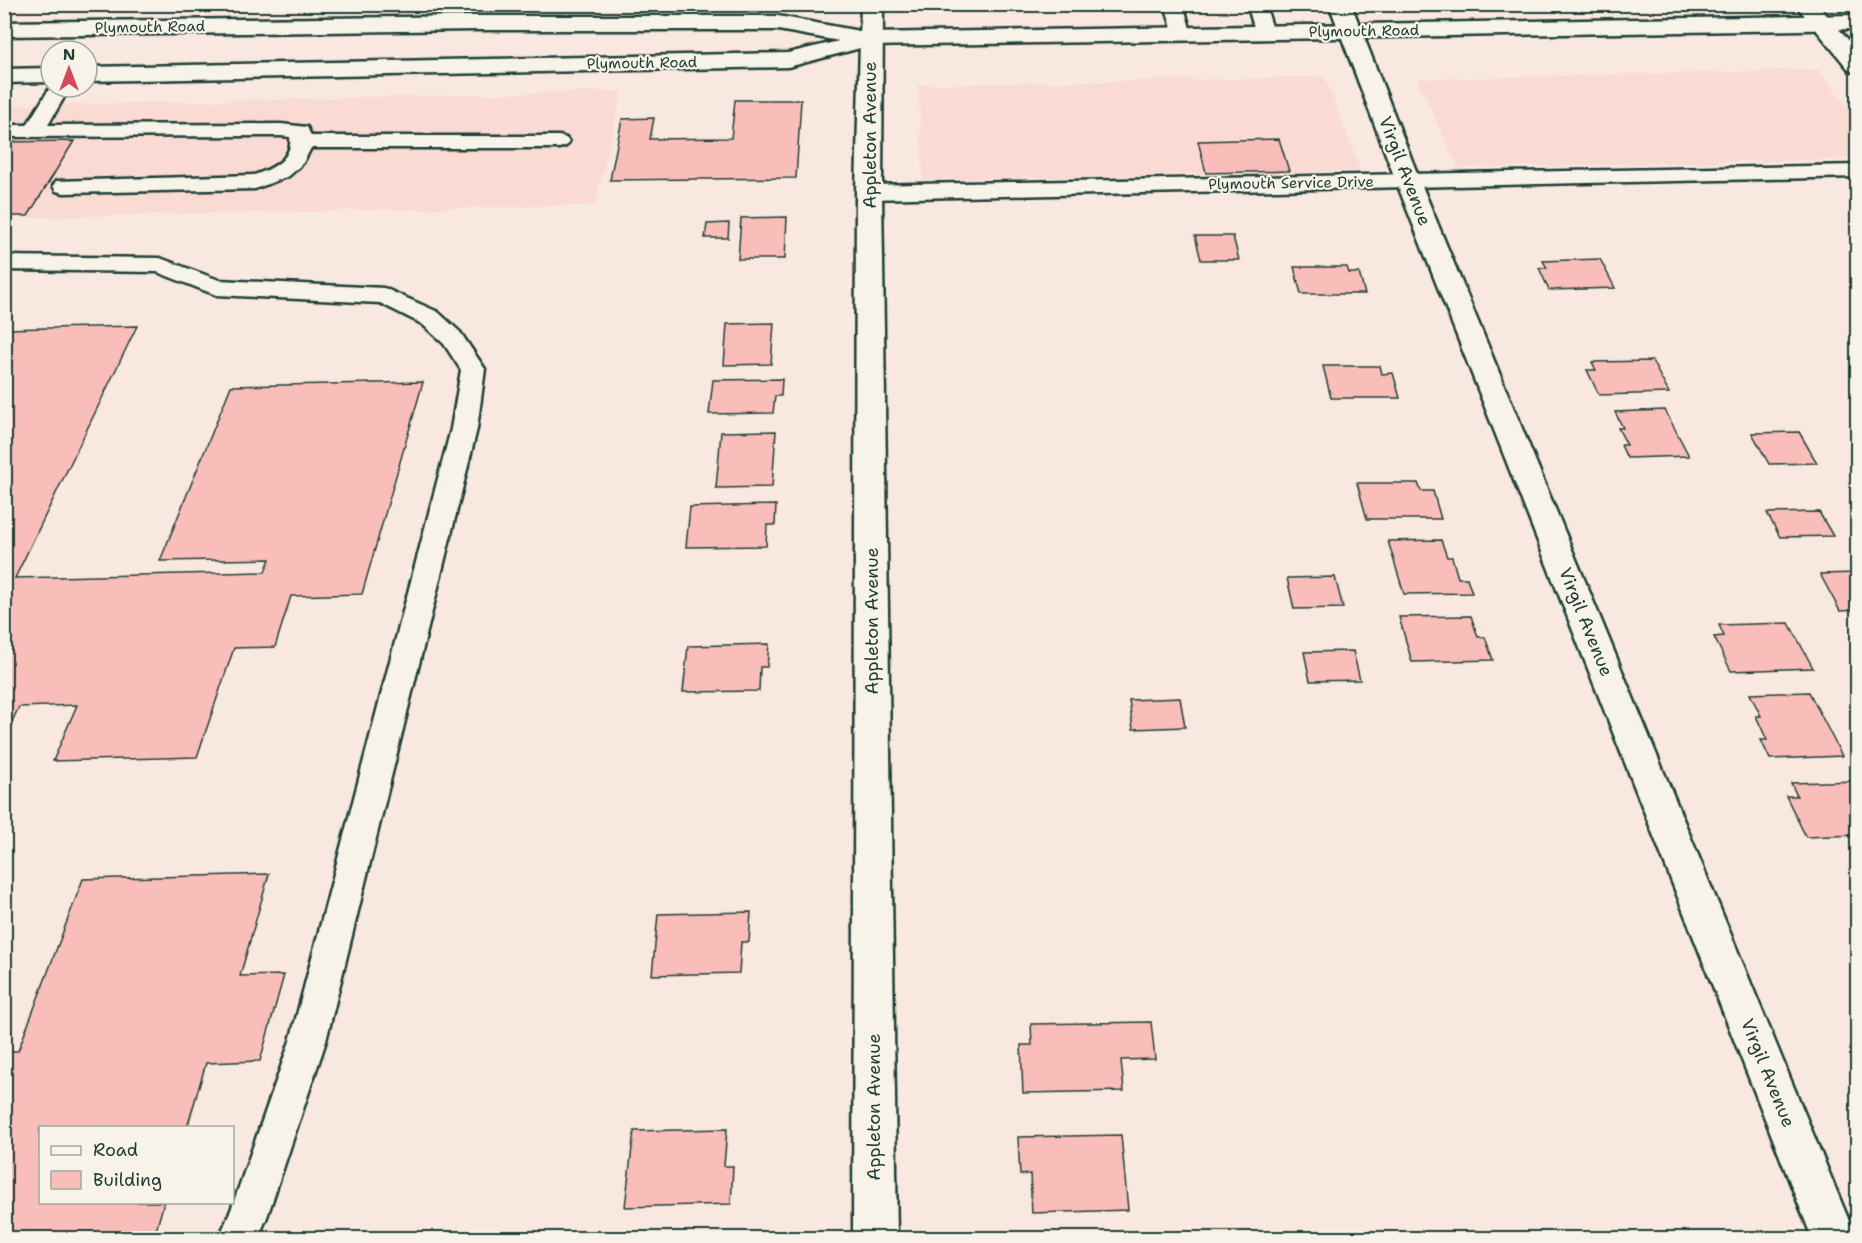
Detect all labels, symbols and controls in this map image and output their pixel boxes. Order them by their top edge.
street label: Plymouth Road [95,16,206,38]
street label: Plymouth Road [1309,20,1420,42]
north arrow [39,39,99,99]
text: N [63,44,75,65]
street label: Plymouth Road [587,52,698,74]
street label: Appleton Avenue [858,61,882,209]
street label: Virgil Avenue [1373,113,1437,229]
street label: Plymouth Service Drive [1208,172,1374,194]
street label: Appleton Avenue [860,547,884,695]
street label: Virgil Avenue [1553,564,1619,680]
street label: Virgil Avenue [1735,1015,1801,1131]
street label: Appleton Avenue [862,1033,886,1181]
legend [39,1126,234,1204]
text: Road [93,1138,138,1162]
text: Building [93,1168,162,1192]

